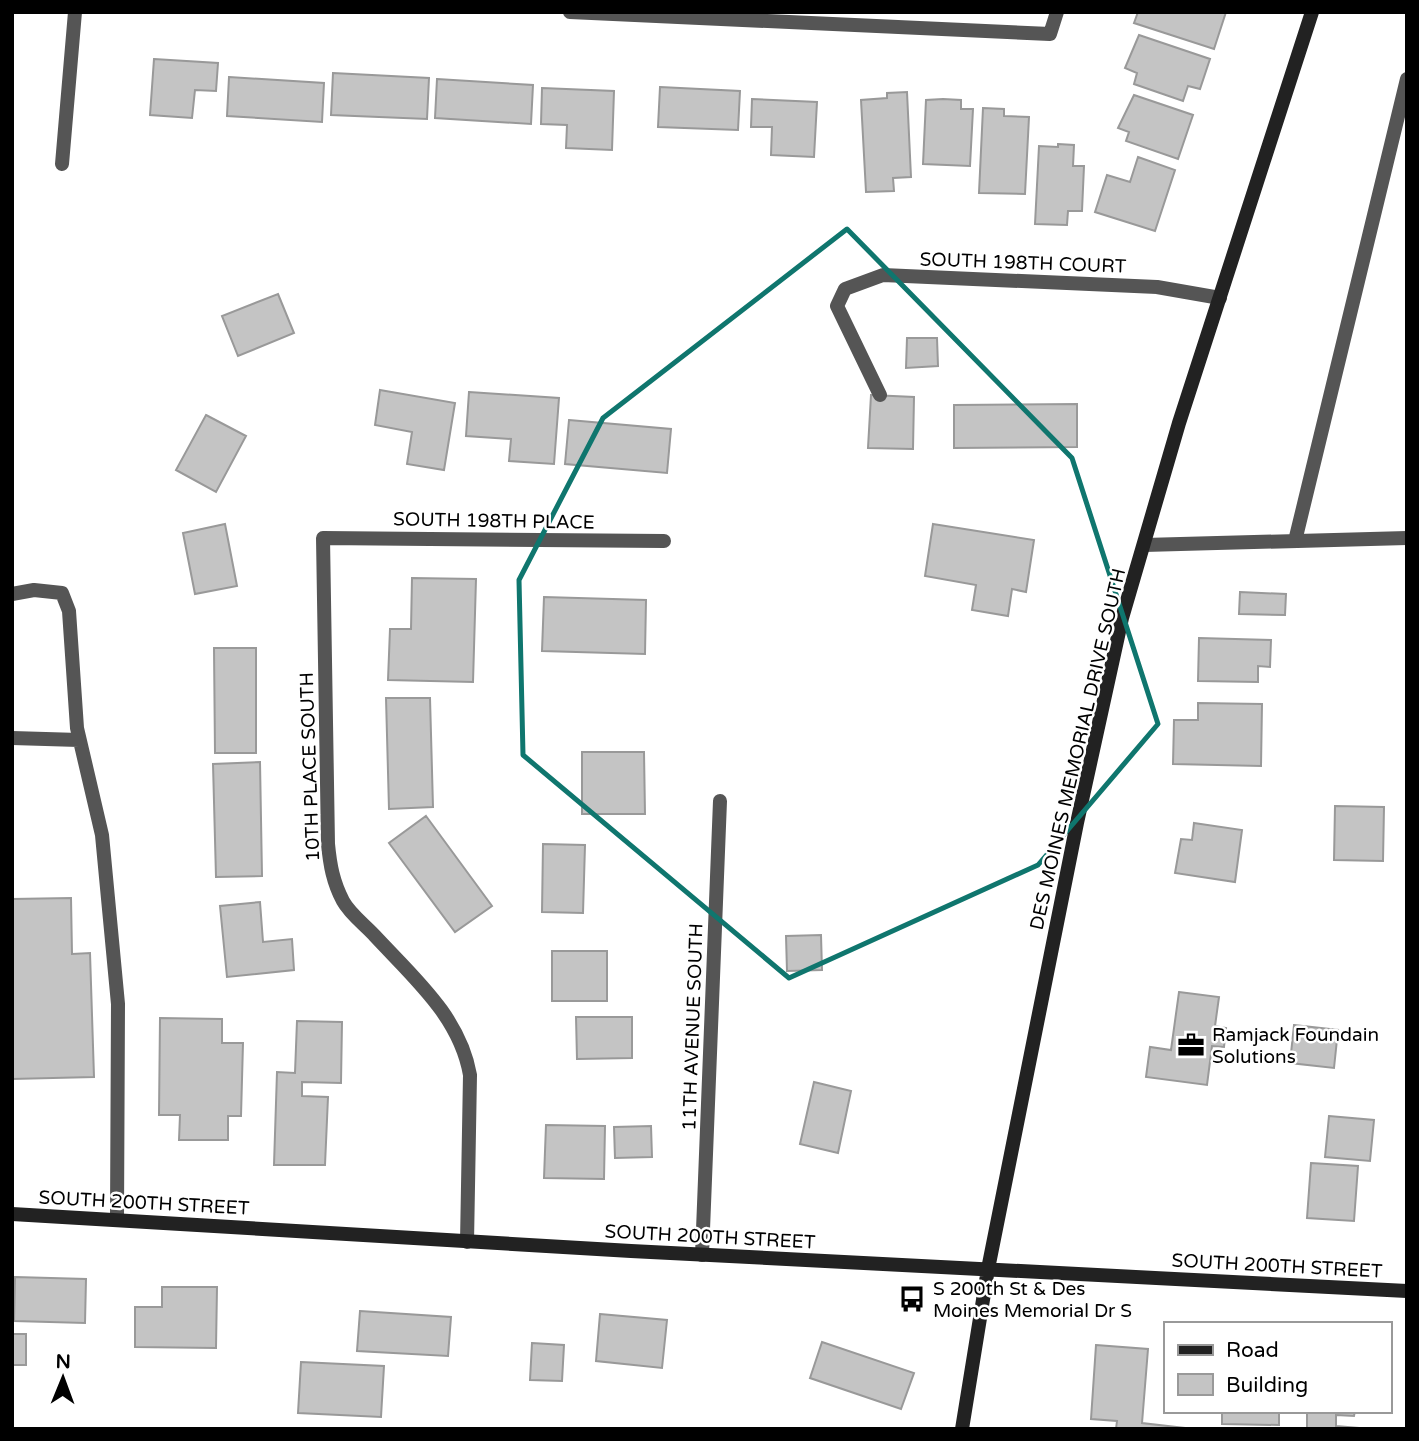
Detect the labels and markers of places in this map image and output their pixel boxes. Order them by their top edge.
place label: Ramjack Foundain Solutions [1212,1024,1379,1068]
office icon: Ramjack Foundain Solutions [1176,1030,1206,1060]
place label: S 200th St & Des Moines Memorial Dr S [933,1278,1132,1322]
bus stop icon: S 200th St & Des Moines Memorial Dr S [897,1284,927,1314]

